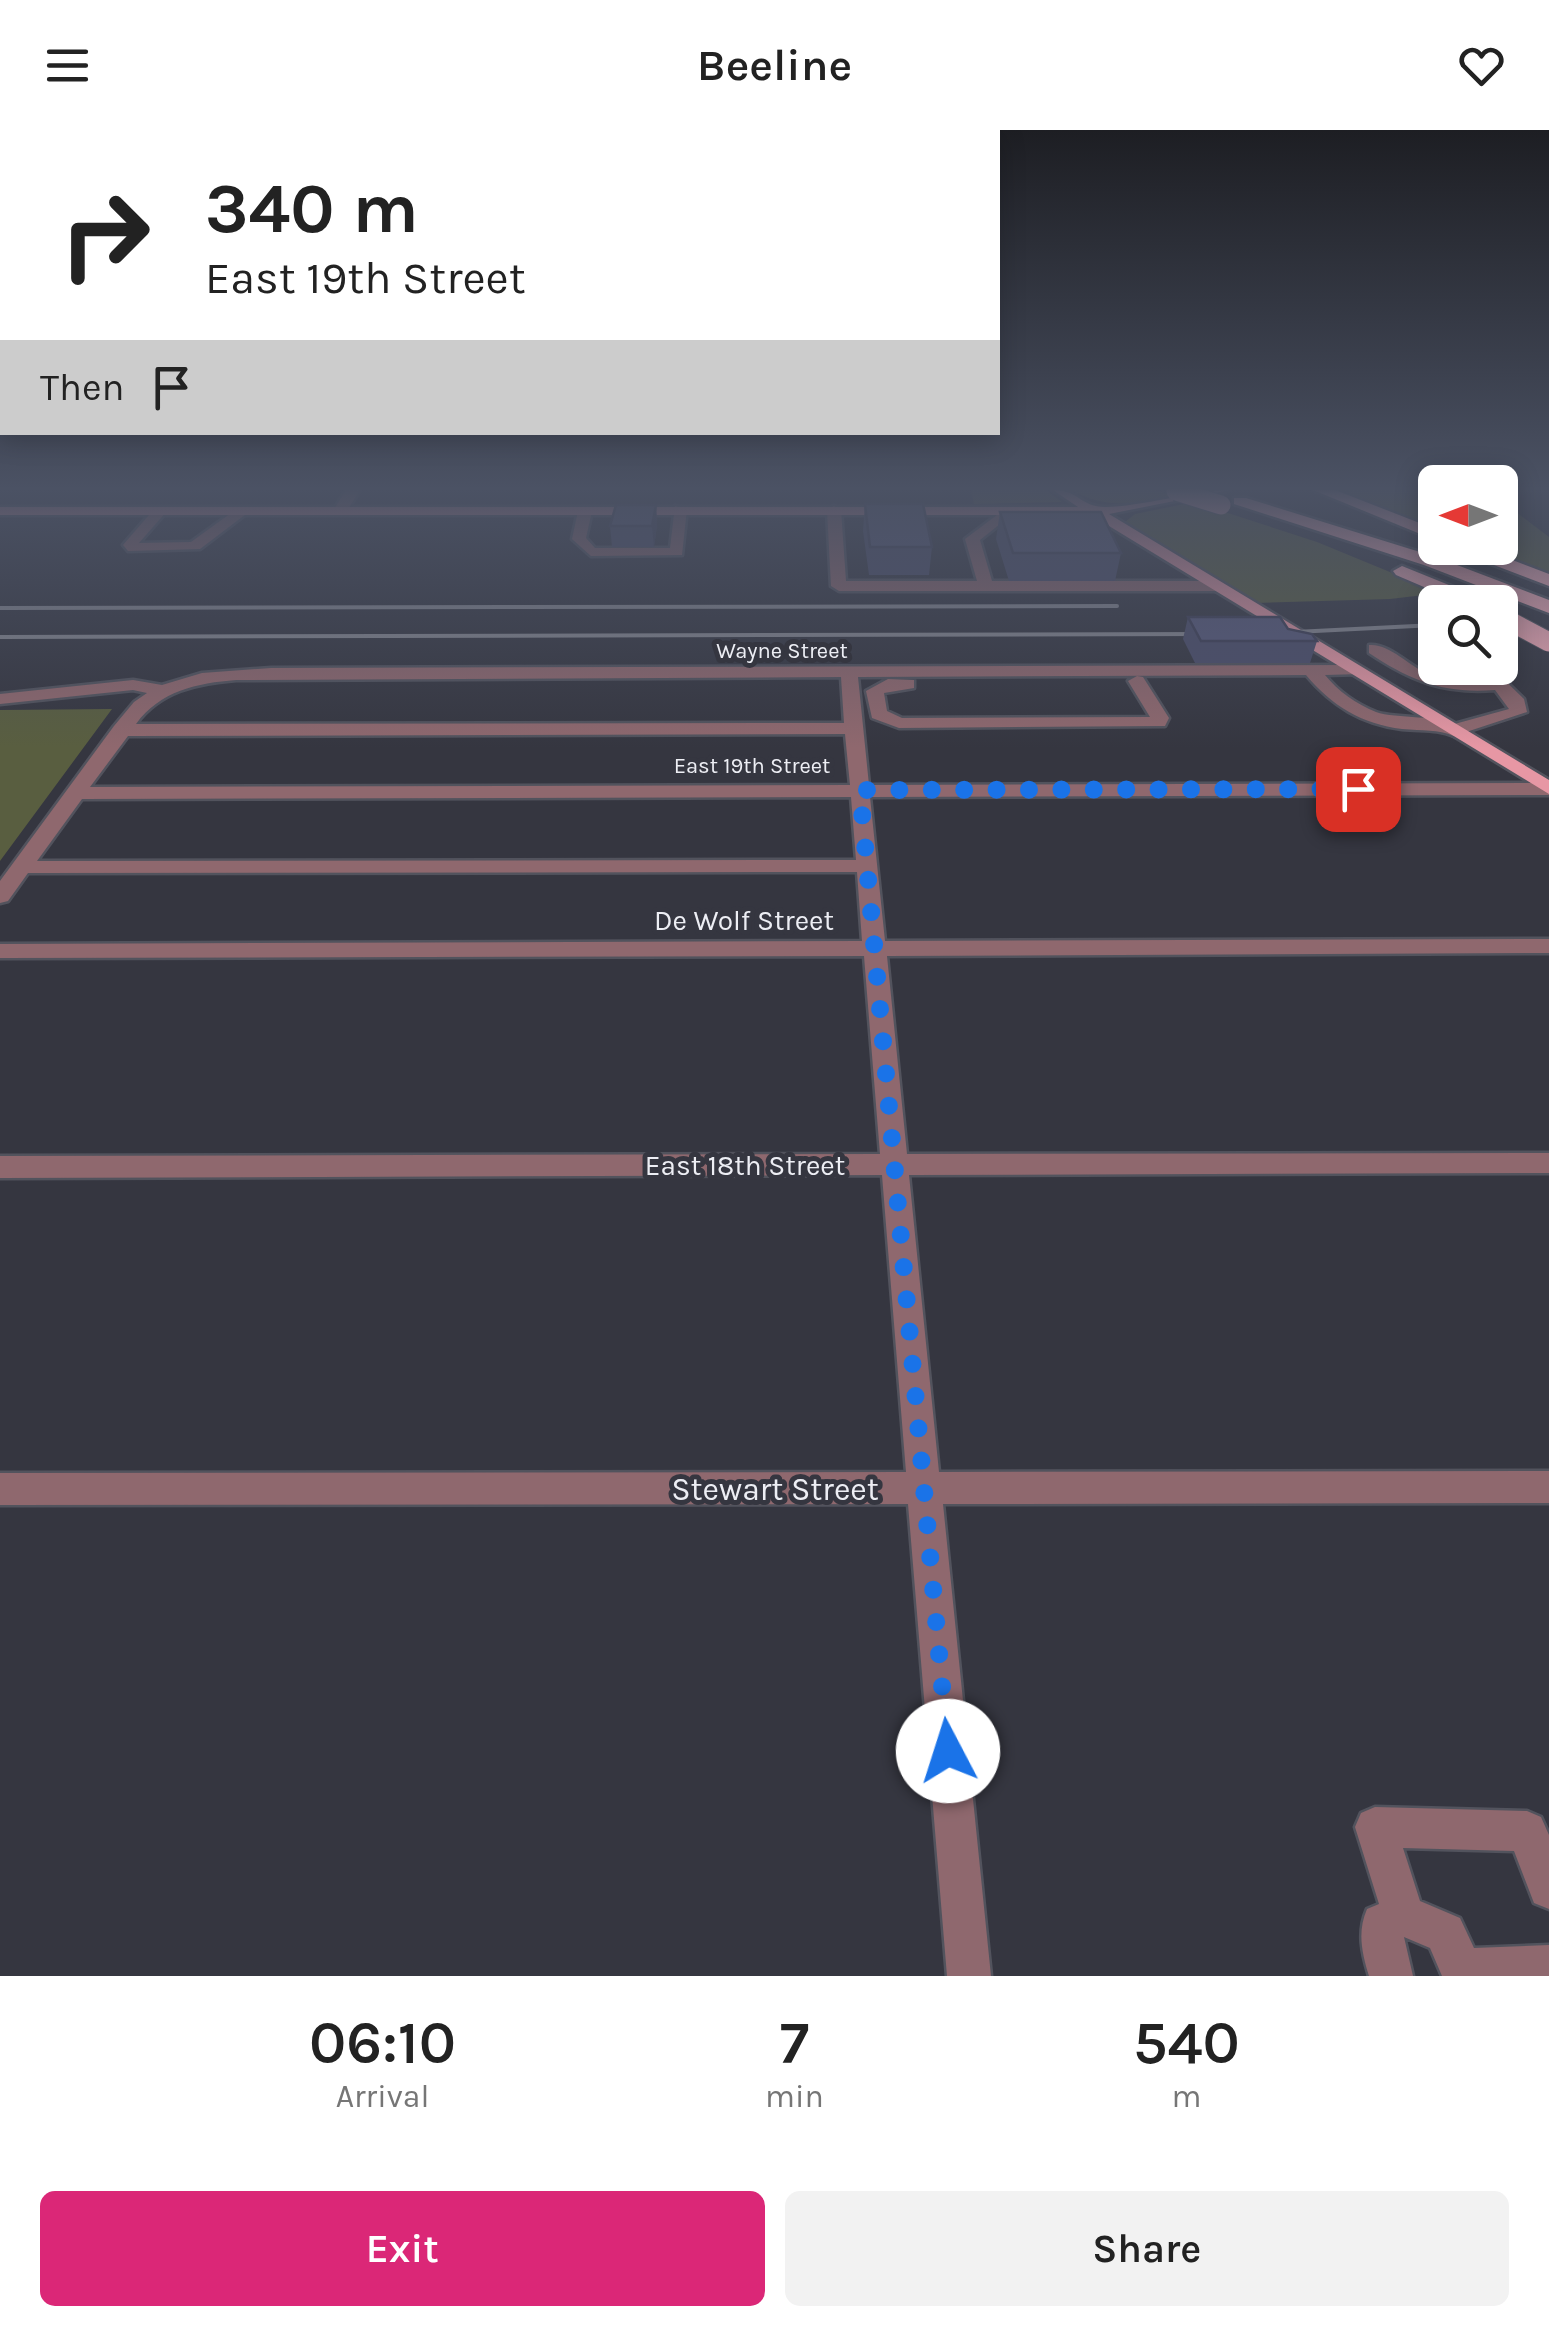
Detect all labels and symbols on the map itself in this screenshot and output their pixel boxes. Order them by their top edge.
north arrow [1418,465,1518,565]
street label: Wayne Street [716,638,848,664]
pin [1316,747,1401,832]
street label: East 19th Street [674,753,830,779]
street label: De Wolf Street [654,904,834,937]
street label: East 18th Street [645,1149,845,1182]
street label: Stewart Street [671,1471,879,1508]
position arrow [896,1699,1000,1803]

